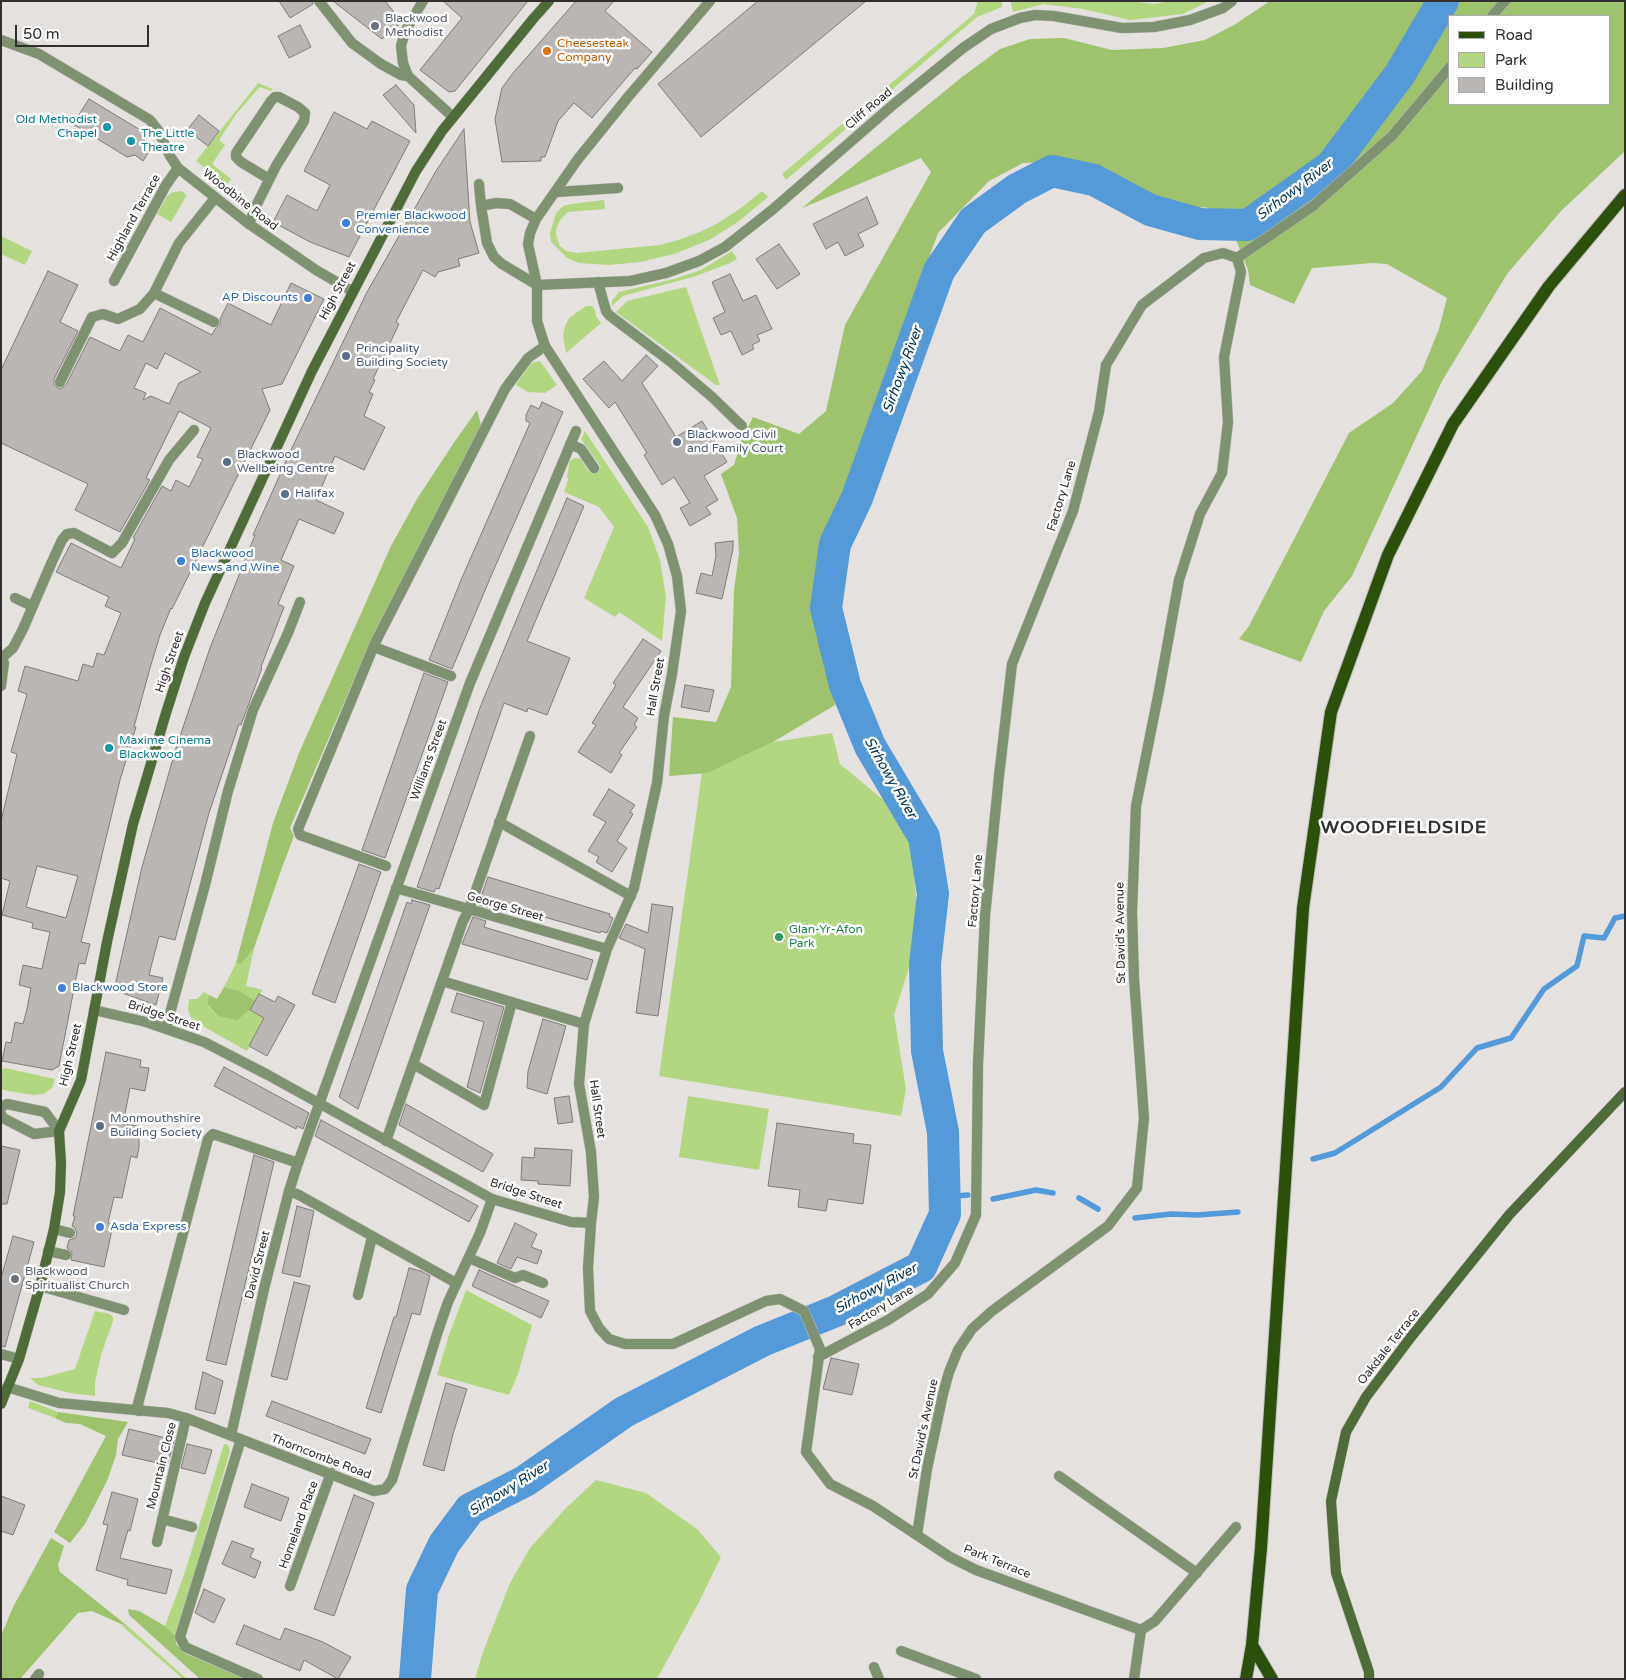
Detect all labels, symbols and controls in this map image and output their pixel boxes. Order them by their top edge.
place label: Blackwood Methodist [385,12,447,40]
scale bar [18,15,151,47]
legend [1448,15,1611,105]
marker: Blackwood Methodist [369,20,381,32]
text: 50 m [23,25,60,43]
text: Road [1495,26,1533,44]
place label: Cheesesteak Company [557,37,629,65]
marker: Cheesesteak Company [541,45,553,57]
text: Park [1495,51,1527,69]
text: Building [1495,76,1554,94]
street label: Cliff Road [843,85,895,133]
place label: Old Methodist Chapel [15,113,97,141]
marker: Old Methodist Chapel [101,121,113,133]
place label: The Little Theatre [141,127,194,155]
marker: The Little Theatre [125,135,137,147]
water label: Sirhowy River [1254,156,1336,224]
street label: Woodbine Road [199,166,281,234]
street label: Highland Terrace [104,172,164,264]
place label: Premier Blackwood Convenience [356,209,466,237]
marker: Premier Blackwood Convenience [340,217,352,229]
street label: High Street [317,259,359,323]
place label: AP Discounts [222,291,298,305]
marker: AP Discounts [302,292,314,304]
water label: Sirhowy River [880,325,926,415]
place label: Principality Building Society [356,342,448,370]
marker: Principality Building Society [340,350,352,362]
place label: Blackwood Civil and Family Court [687,428,783,456]
marker: Blackwood Civil and Family Court [671,436,683,448]
place label: Blackwood Wellbeing Centre [237,448,335,476]
marker: Blackwood Wellbeing Centre [221,456,233,468]
street label: Factory Lane [1044,459,1080,533]
place label: Halifax [295,487,334,501]
marker: Halifax [279,488,291,500]
place label: Blackwood News and Wine [191,547,279,575]
marker: Blackwood News and Wine [175,555,187,567]
street label: High Street [153,629,187,695]
street label: Hall Street [644,657,668,717]
street label: Williams Street [408,718,450,802]
place label: Maxime Cinema Blackwood [119,734,211,762]
water label: Sirhowy River [860,735,920,821]
marker: Maxime Cinema Blackwood [103,742,115,754]
district label: WOODFIELDSIDE [1319,817,1489,839]
street label: Factory Lane [966,854,986,928]
street label: St David's Avenue [1113,882,1129,984]
street label: George Street [465,889,545,925]
place label: Glan-Yr-Afon Park [789,923,863,951]
marker: Glan-Yr-Afon Park [773,931,785,943]
place label: Blackwood Store [72,981,168,995]
marker: Blackwood Store [56,982,68,994]
street label: Bridge Street [126,998,202,1034]
street label: High Street [57,1022,85,1088]
street label: Hall Street [586,1079,608,1139]
place label: Monmouthshire Building Society [110,1112,202,1140]
marker: Monmouthshire Building Society [94,1120,106,1132]
street label: Bridge Street [488,1176,564,1212]
place label: Asda Express [110,1220,187,1234]
marker: Asda Express [94,1221,106,1233]
street label: David Street [243,1229,273,1301]
water label: Sirhowy River [832,1260,920,1318]
place label: Blackwood Spiritualist Church [25,1265,129,1293]
marker: Blackwood Spiritualist Church [9,1273,21,1285]
street label: Factory Lane [846,1283,916,1333]
street label: Oakdale Terrace [1355,1306,1423,1388]
street label: St David's Avenue [906,1378,942,1480]
street label: Mountain Close [144,1421,180,1511]
street label: Thorncombe Road [269,1431,373,1483]
water label: Sirhowy River [466,1458,552,1520]
street label: Homeland Place [276,1479,322,1571]
street label: Park Terrace [961,1542,1033,1582]

